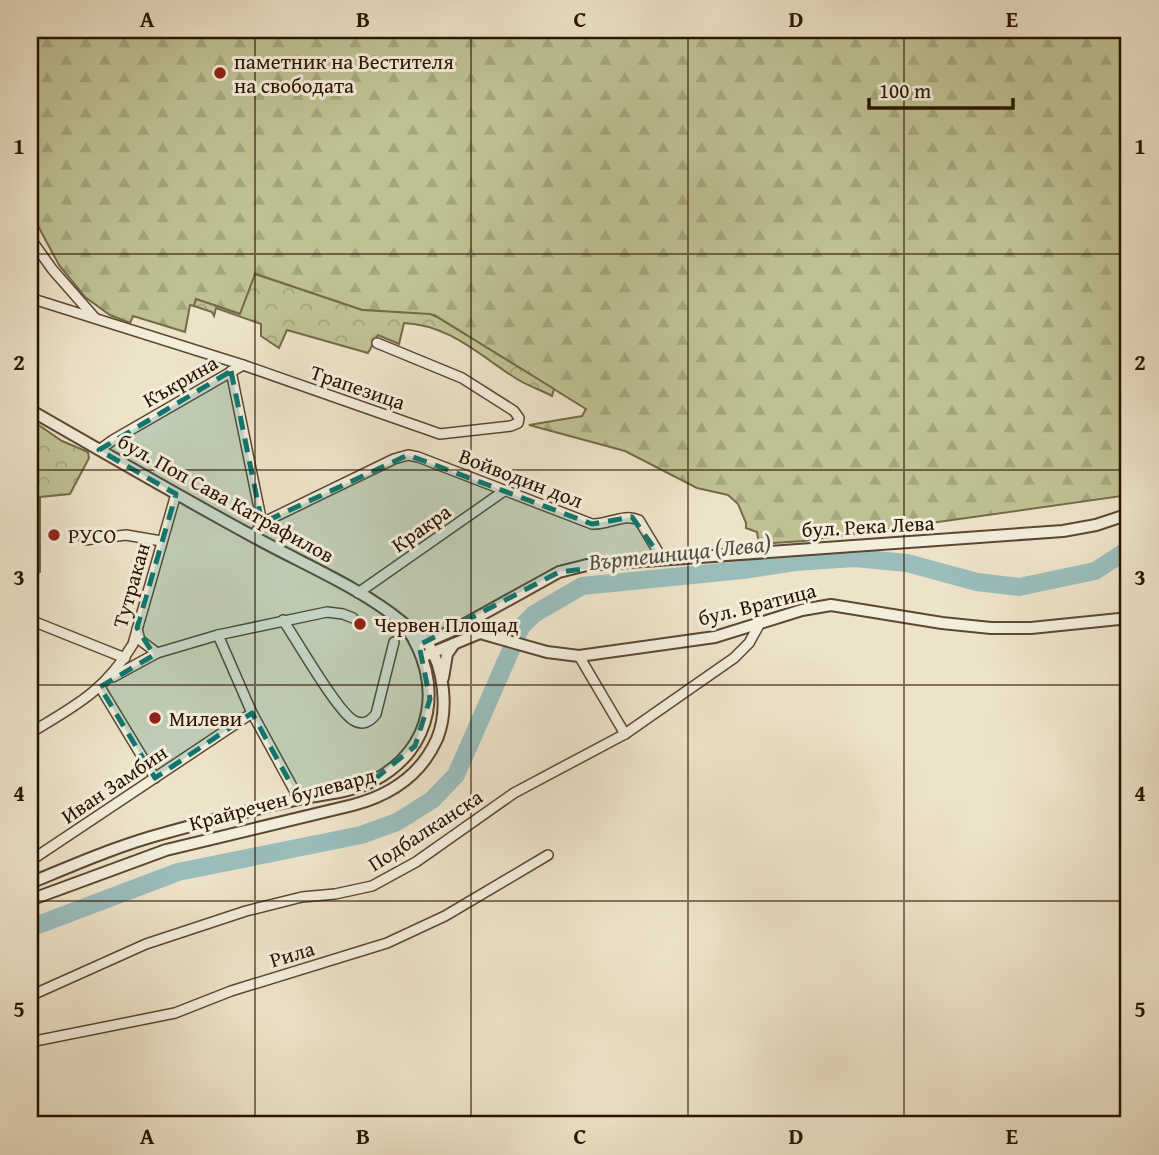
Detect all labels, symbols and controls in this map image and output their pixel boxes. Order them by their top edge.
text: A [140,2,155,35]
text: B [356,2,370,35]
text: C [573,2,587,35]
text: D [789,2,804,35]
text: E [1006,2,1018,35]
place label: паметник на Вестителя на свободата [234,46,454,101]
marker: паметник на Вестителя на свободата [212,65,228,81]
scale bar [869,66,1012,110]
text: 100 m [879,75,931,106]
text: 1 [13,129,25,162]
text: 1 [1134,129,1146,162]
text: 2 [13,345,25,378]
text: 2 [1134,345,1146,378]
street label: Къкрина [137,347,223,415]
street label: Трапезица [306,356,410,418]
street label: бул. Поп Сава Катрафилов [112,425,340,571]
street label: Войводин дол [455,440,588,516]
street label: Кракра [385,496,457,560]
street label: бул. Река Лева [801,507,935,545]
place label: РУСО [68,520,116,551]
water label: Въртешница (Лева) [586,526,773,578]
marker: РУСО [46,527,62,543]
street label: Тутракан [104,539,158,631]
text: 3 [13,560,25,593]
text: 3 [1134,560,1146,593]
street label: бул. Вратица [695,574,819,634]
place label: Червен Площад [374,609,519,640]
marker: Червен Площад [352,616,368,632]
place label: Милеви [169,703,242,734]
marker: Милеви [147,710,163,726]
street label: Иван Замбин [55,737,173,831]
street label: Крайречен булевард [185,759,379,839]
text: 4 [13,776,25,809]
text: 4 [1134,776,1146,809]
street label: Подбалканска [361,781,489,879]
street label: Рила [266,933,318,975]
text: 5 [13,992,25,1025]
text: 5 [1134,992,1146,1025]
text: A [140,1119,155,1152]
text: B [356,1119,370,1152]
text: C [573,1119,587,1152]
text: D [789,1119,804,1152]
text: E [1006,1119,1018,1152]

